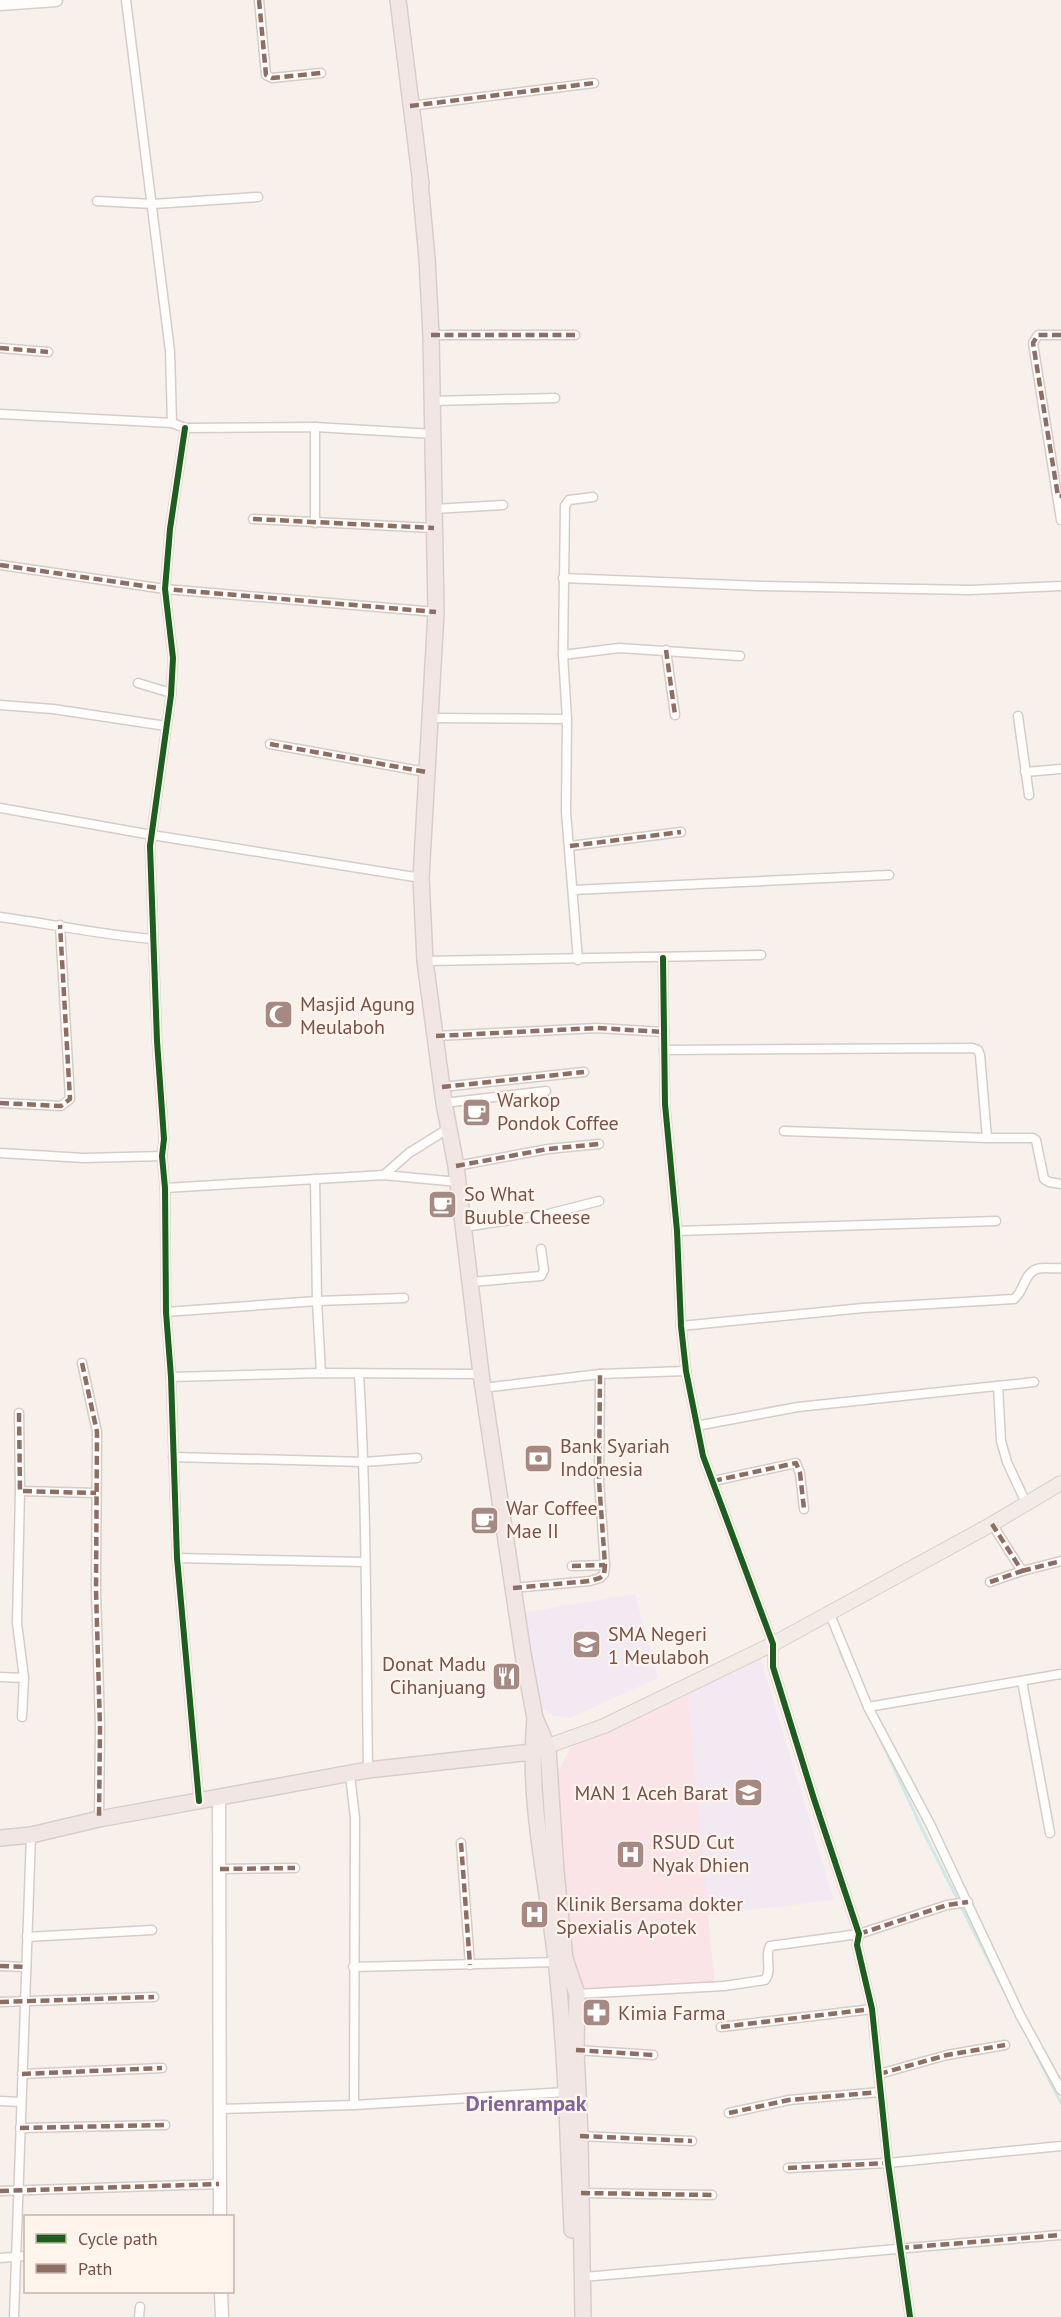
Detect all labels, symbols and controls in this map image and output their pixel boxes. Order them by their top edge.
place label: Masjid Agung Meulaboh [300,991,415,1040]
mosque icon: Masjid Agung Meulaboh [263,999,295,1031]
place label: Warkop Pondok Coffee [497,1087,619,1136]
cafe icon: Warkop Pondok Coffee [460,1096,492,1128]
place label: So What Buuble Cheese [464,1181,590,1230]
cafe icon: So What Buuble Cheese [427,1189,459,1221]
place label: Bank Syariah Indonesia [560,1433,670,1482]
bank icon: Bank Syariah Indonesia [523,1442,555,1474]
place label: War Coffee Mae II [506,1495,598,1544]
cafe icon: War Coffee Mae II [469,1504,501,1536]
place label: SMA Negeri 1 Meulaboh [608,1621,709,1670]
school or university icon: SMA Negeri 1 Meulaboh [571,1629,603,1661]
place label: Donat Madu Cihanjuang [382,1651,486,1700]
restaurant icon: Donat Madu Cihanjuang [491,1660,523,1692]
school or university icon: MAN 1 Aceh Barat [733,1777,765,1809]
place label: MAN 1 Aceh Barat [575,1780,728,1806]
place label: RSUD Cut Nyak Dhien [652,1829,750,1878]
hospital icon: RSUD Cut Nyak Dhien [615,1838,647,1870]
place label: Klinik Bersama dokter Spexialis Apotek [556,1891,743,1940]
hospital icon: Klinik Bersama dokter Spexialis Apotek [519,1899,551,1931]
pharmacy icon: Kimia Farma [581,1997,613,2029]
place label: Kimia Farma [618,2000,726,2026]
district label: Drienrampak [466,2089,587,2117]
legend [24,2215,234,2293]
text: Cycle path [78,2227,158,2250]
text: Path [78,2257,112,2280]

